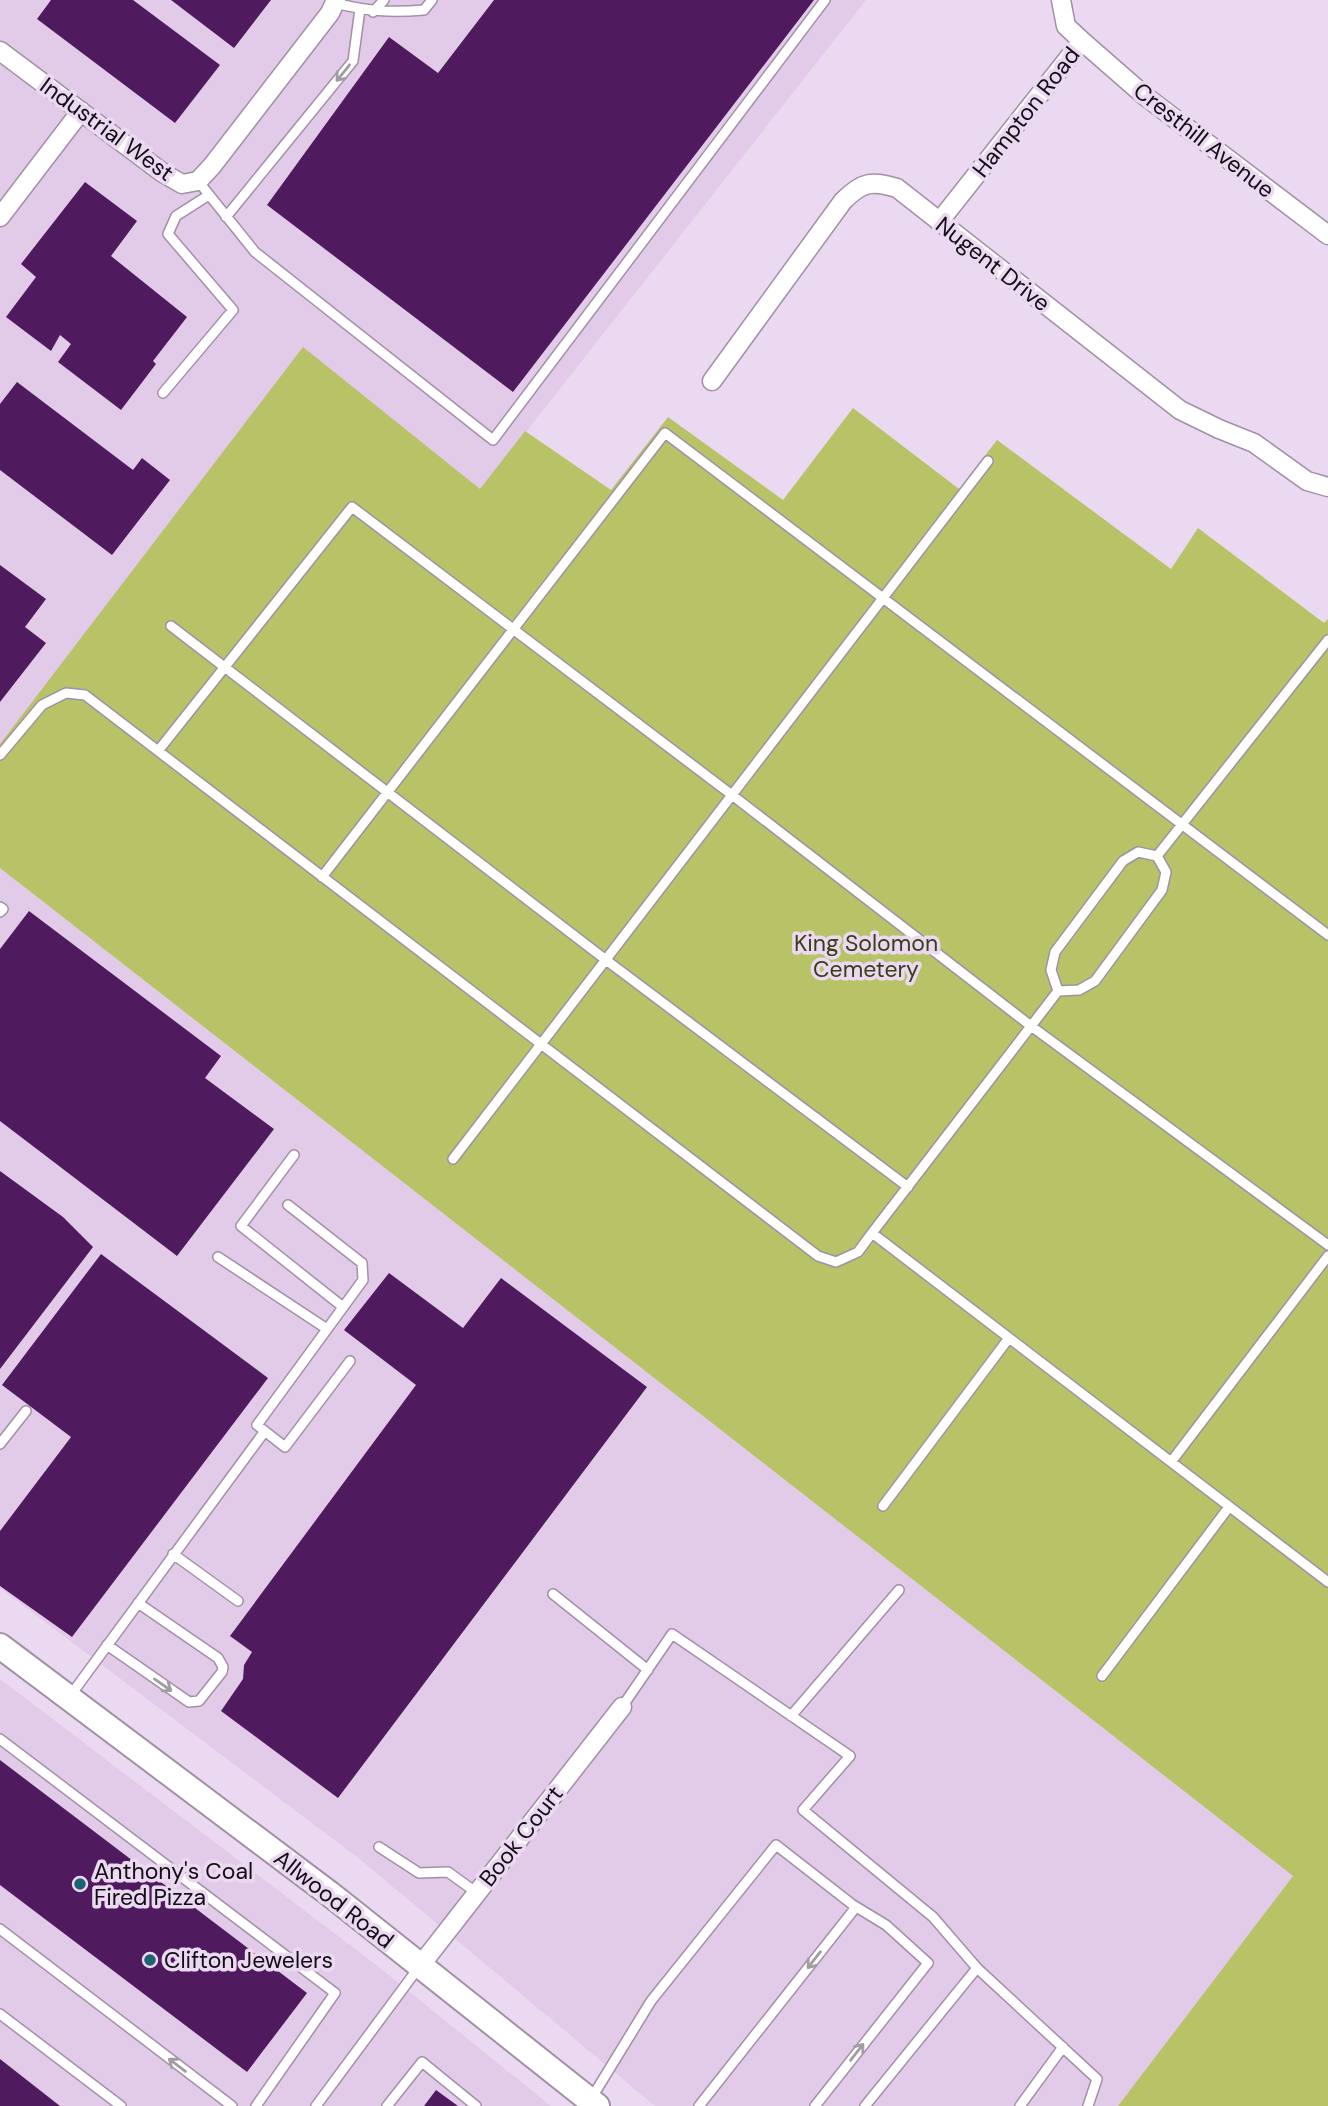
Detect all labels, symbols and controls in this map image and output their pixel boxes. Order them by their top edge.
street label: Hampton Road [966,41,1086,183]
one-way arrow [335,63,351,81]
street label: Industrial West [34,70,180,188]
street label: Cresthill Avenue [1127,76,1281,204]
street label: Nugent Drive [930,210,1056,318]
park label: King Solomon Cemetery [794,928,938,984]
one-way arrow [153,1678,172,1692]
street label: Book Court [472,1780,570,1892]
street label: Allwood Road [268,1843,400,1955]
place label: Anthony's Coal Fired Pizza [94,1856,253,1912]
marker: Anthony's Coal Fired Pizza [72,1876,88,1892]
place label: Clifton Jewelers [164,1945,333,1975]
one-way arrow [806,1951,821,1969]
marker: Clifton Jewelers [142,1952,158,1968]
one-way arrow [850,2044,865,2062]
one-way arrow [169,2057,187,2072]

